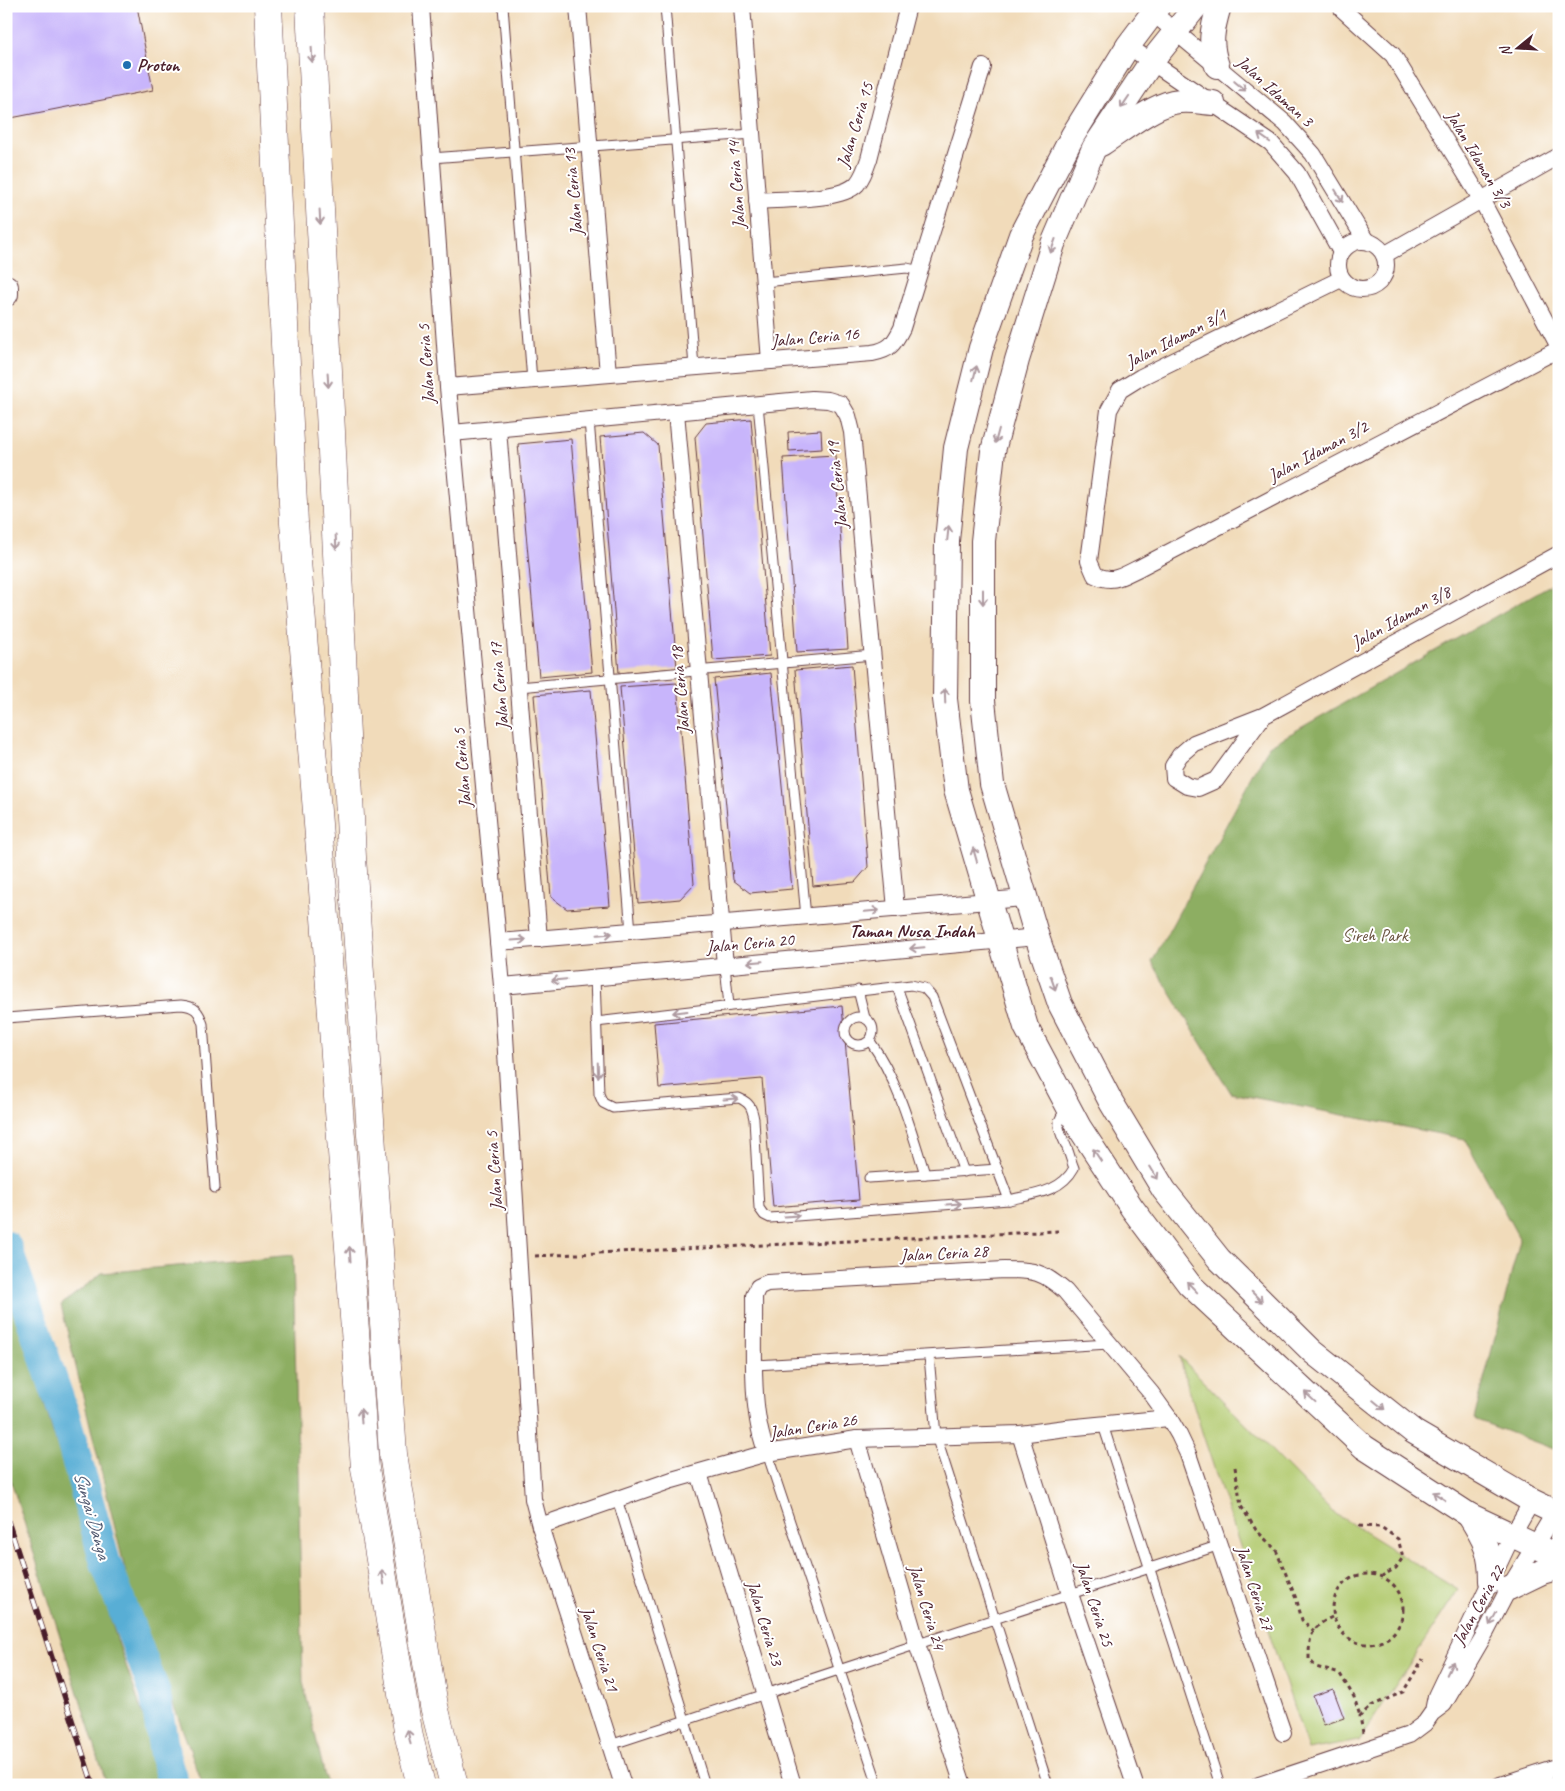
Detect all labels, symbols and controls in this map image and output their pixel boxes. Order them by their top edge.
north arrow [1492,22,1542,72]
text: N [1496,43,1516,59]
one-way arrow [308,47,317,63]
street label: Jalan Idaman 3 [1231,50,1319,133]
place label: Proton [137,54,181,76]
marker: Proton [121,59,133,71]
street label: Jalan Ceria 15 [831,79,879,171]
one-way arrow [1234,80,1247,91]
one-way arrow [1120,94,1130,108]
street label: Jalan Idaman 3/3 [1441,105,1518,213]
one-way arrow [1257,133,1271,143]
street label: Jalan Ceria 14 [722,138,750,231]
street label: Jalan Ceria 13 [558,145,588,238]
one-way arrow [1334,188,1344,202]
one-way arrow [316,209,325,225]
one-way arrow [1048,238,1057,253]
street label: Jalan Idaman 3/1 [1121,303,1231,373]
street label: Jalan Ceria 5 [412,322,440,406]
street label: Jalan Ceria 16 [769,322,861,352]
one-way arrow [970,366,980,382]
one-way arrow [324,371,333,387]
street label: Jalan Idaman 3/2 [1263,415,1373,487]
one-way arrow [992,427,1001,443]
street label: Jalan Ceria 19 [821,438,853,531]
one-way arrow [943,526,952,542]
one-way arrow [332,534,341,550]
street label: Jalan Idaman 3/8 [1347,580,1456,654]
one-way arrow [978,588,988,605]
street label: Jalan Ceria 17 [484,640,514,732]
street label: Jalan Ceria 18 [665,643,695,736]
one-way arrow [941,688,950,704]
street label: Jalan Ceria 5 [447,726,477,810]
one-way arrow [970,847,980,863]
one-way arrow [864,906,880,916]
district label: Taman Nusa Indah [849,919,976,943]
park label: Sireh Park [1342,924,1409,946]
street label: Jalan Ceria 20 [704,928,797,958]
one-way arrow [597,929,613,938]
one-way arrow [511,936,527,945]
one-way arrow [910,943,926,952]
one-way arrow [748,958,764,967]
one-way arrow [1049,975,1058,991]
one-way arrow [551,976,567,985]
one-way arrow [673,1007,689,1017]
one-way arrow [594,1062,603,1078]
one-way arrow [723,1094,739,1104]
street label: Jalan Ceria 5 [480,1129,508,1213]
one-way arrow [1092,1148,1102,1162]
one-way arrow [1149,1165,1159,1179]
one-way arrow [946,1199,962,1208]
one-way arrow [784,1212,800,1221]
street label: Jalan Ceria 28 [898,1240,990,1266]
one-way arrow [345,1246,354,1262]
one-way arrow [1186,1280,1198,1293]
one-way arrow [1251,1291,1263,1303]
one-way arrow [1304,1392,1317,1403]
one-way arrow [1372,1399,1385,1410]
one-way arrow [357,1408,366,1424]
street label: Jalan Ceria 26 [767,1408,859,1444]
water label: Sungai Danga [68,1469,117,1564]
one-way arrow [1432,1491,1446,1501]
street label: Jalan Ceria 27 [1231,1542,1279,1634]
street label: Jalan Ceria 25 [1071,1558,1119,1650]
street label: Jalan Ceria 22 [1447,1560,1510,1650]
street label: Jalan Ceria 24 [903,1561,951,1654]
one-way arrow [377,1569,387,1585]
street label: Jalan Ceria 23 [741,1577,789,1670]
street label: Jalan Ceria 21 [576,1603,624,1695]
one-way arrow [1488,1611,1497,1626]
one-way arrow [1445,1661,1455,1676]
one-way arrow [404,1730,413,1746]

